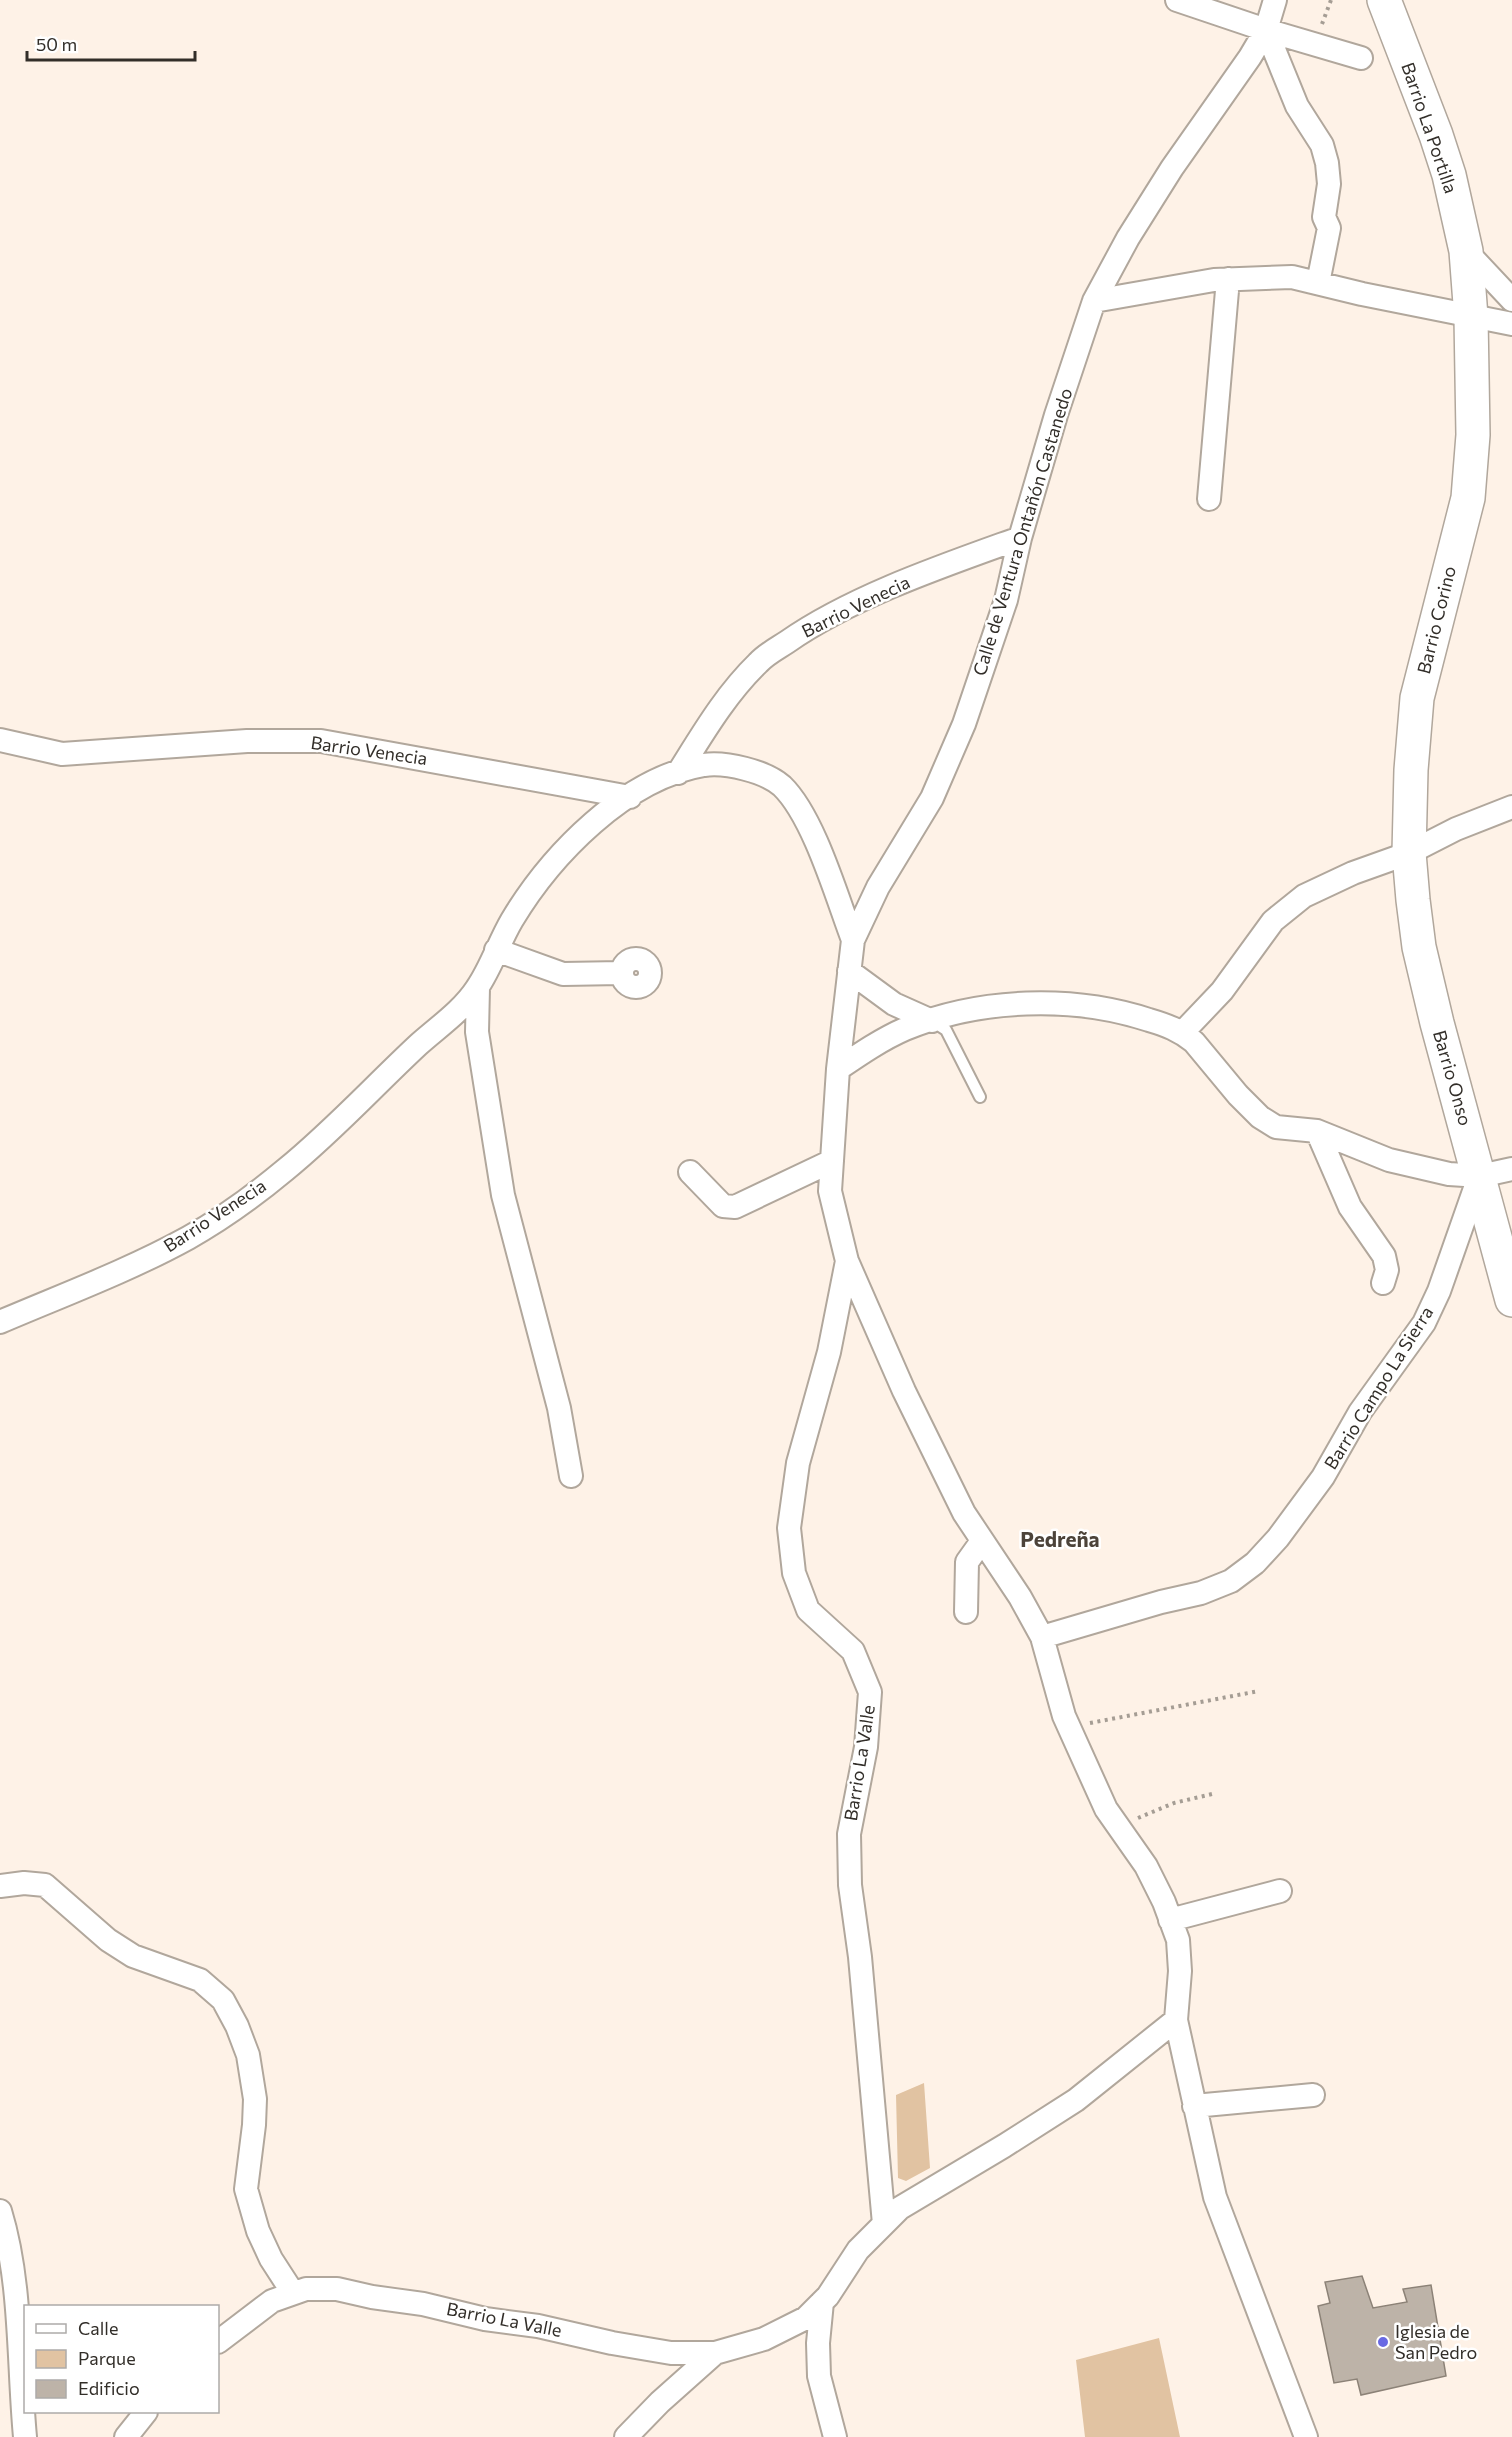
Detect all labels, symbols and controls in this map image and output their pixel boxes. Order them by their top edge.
scale bar [27,24,195,62]
text: 50 m [36,33,77,55]
street label: Barrio La Portilla [1397,59,1463,196]
street label: Calle de Ventura Ontañón Castanedo [968,385,1076,678]
street label: Barrio Corino [1412,564,1460,676]
street label: Barrio Venecia [798,570,913,642]
street label: Barrio Venecia [309,731,429,769]
street label: Barrio Onso [1429,1027,1477,1128]
street label: Barrio Venecia [159,1174,270,1256]
street label: Barrio Campo La Sierra [1319,1302,1437,1473]
district label: Pedreña [1020,1526,1100,1551]
street label: Barrio La Valle [839,1703,879,1822]
street label: Barrio La Valle [445,2297,564,2341]
legend [24,2305,219,2413]
text: Calle [78,2317,118,2339]
place label: Iglesia de San Pedro [1395,2320,1477,2363]
marker: Iglesia de San Pedro [1376,2335,1390,2349]
text: Parque [78,2347,136,2369]
text: Edificio [78,2377,140,2399]

